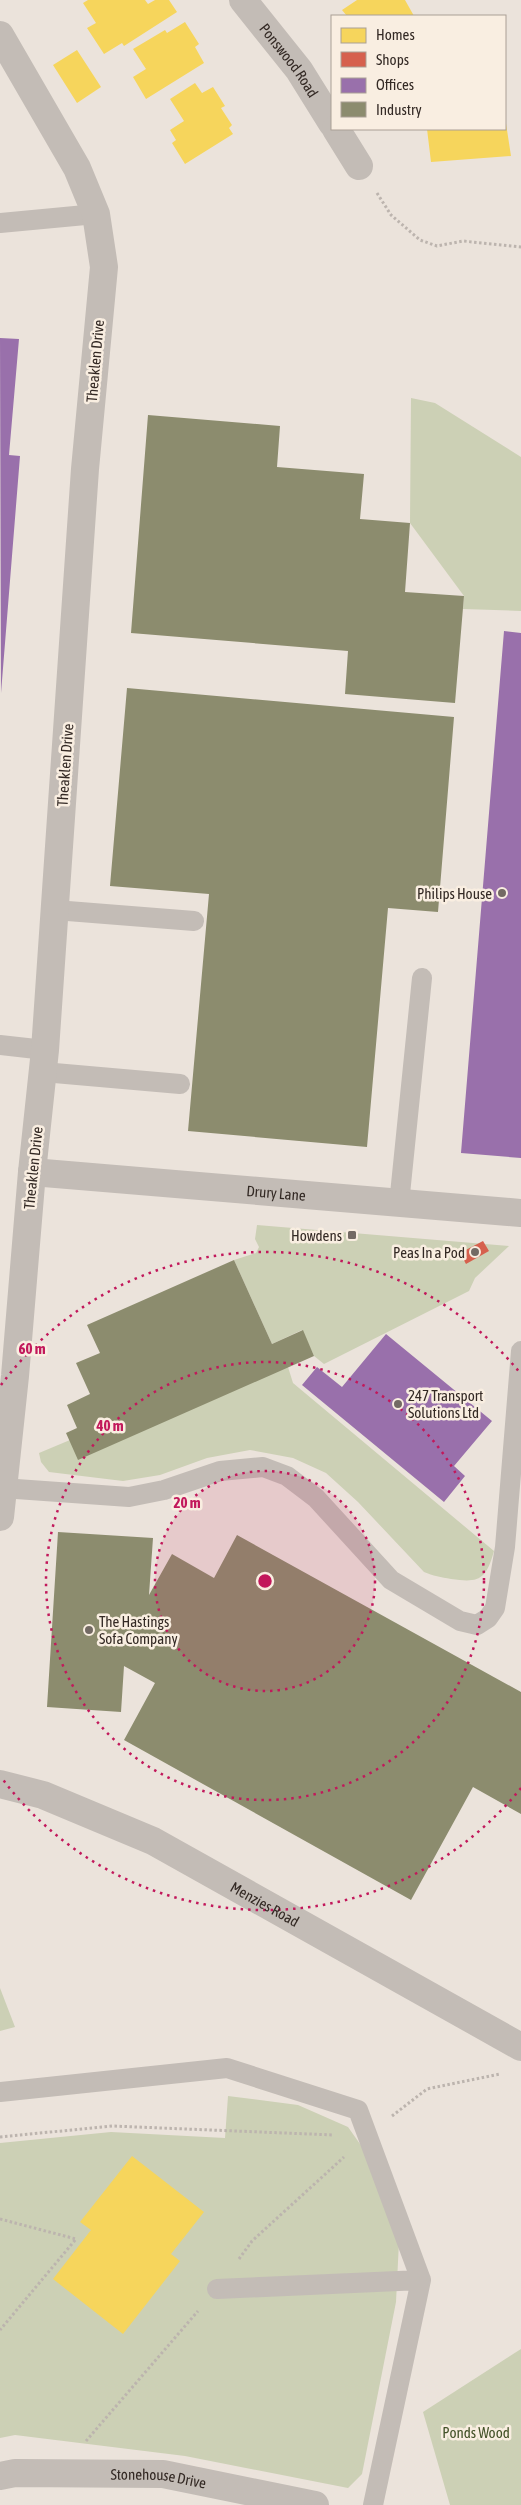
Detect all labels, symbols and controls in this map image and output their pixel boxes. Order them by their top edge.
legend [331,15,506,130]
street label: Ponswood Road [256,20,322,100]
text: Homes [376,26,415,43]
text: Shops [376,51,409,68]
text: Offices [376,76,414,93]
text: Industry [376,101,422,118]
street label: Theaklen Drive [83,319,107,403]
street label: Theaklen Drive [54,723,76,807]
place label: Philips House [417,885,492,902]
marker: Philips House [496,887,508,899]
street label: Theaklen Drive [20,1126,46,1210]
street label: Drury Lane [246,1182,307,1203]
place label: Howdens [291,1227,342,1244]
marker: Howdens [346,1229,358,1241]
place label: Peas In a Pod [393,1244,465,1261]
marker: Peas In a Pod [469,1246,481,1258]
text: 60 m [19,1340,46,1357]
place label: 247 Transport Solutions Ltd [408,1387,483,1421]
marker: 247 Transport Solutions Ltd [392,1398,404,1410]
text: 40 m [96,1417,124,1434]
text: 20 m [174,1494,201,1511]
centre of rings [256,1572,274,1590]
place label: The Hastings Sofa Company [99,1613,178,1647]
marker: The Hastings Sofa Company [83,1624,95,1636]
street label: Menzies Road [228,1878,302,1930]
park label: Ponds Wood [442,2424,510,2441]
street label: Stonehouse Drive [110,2465,208,2491]

